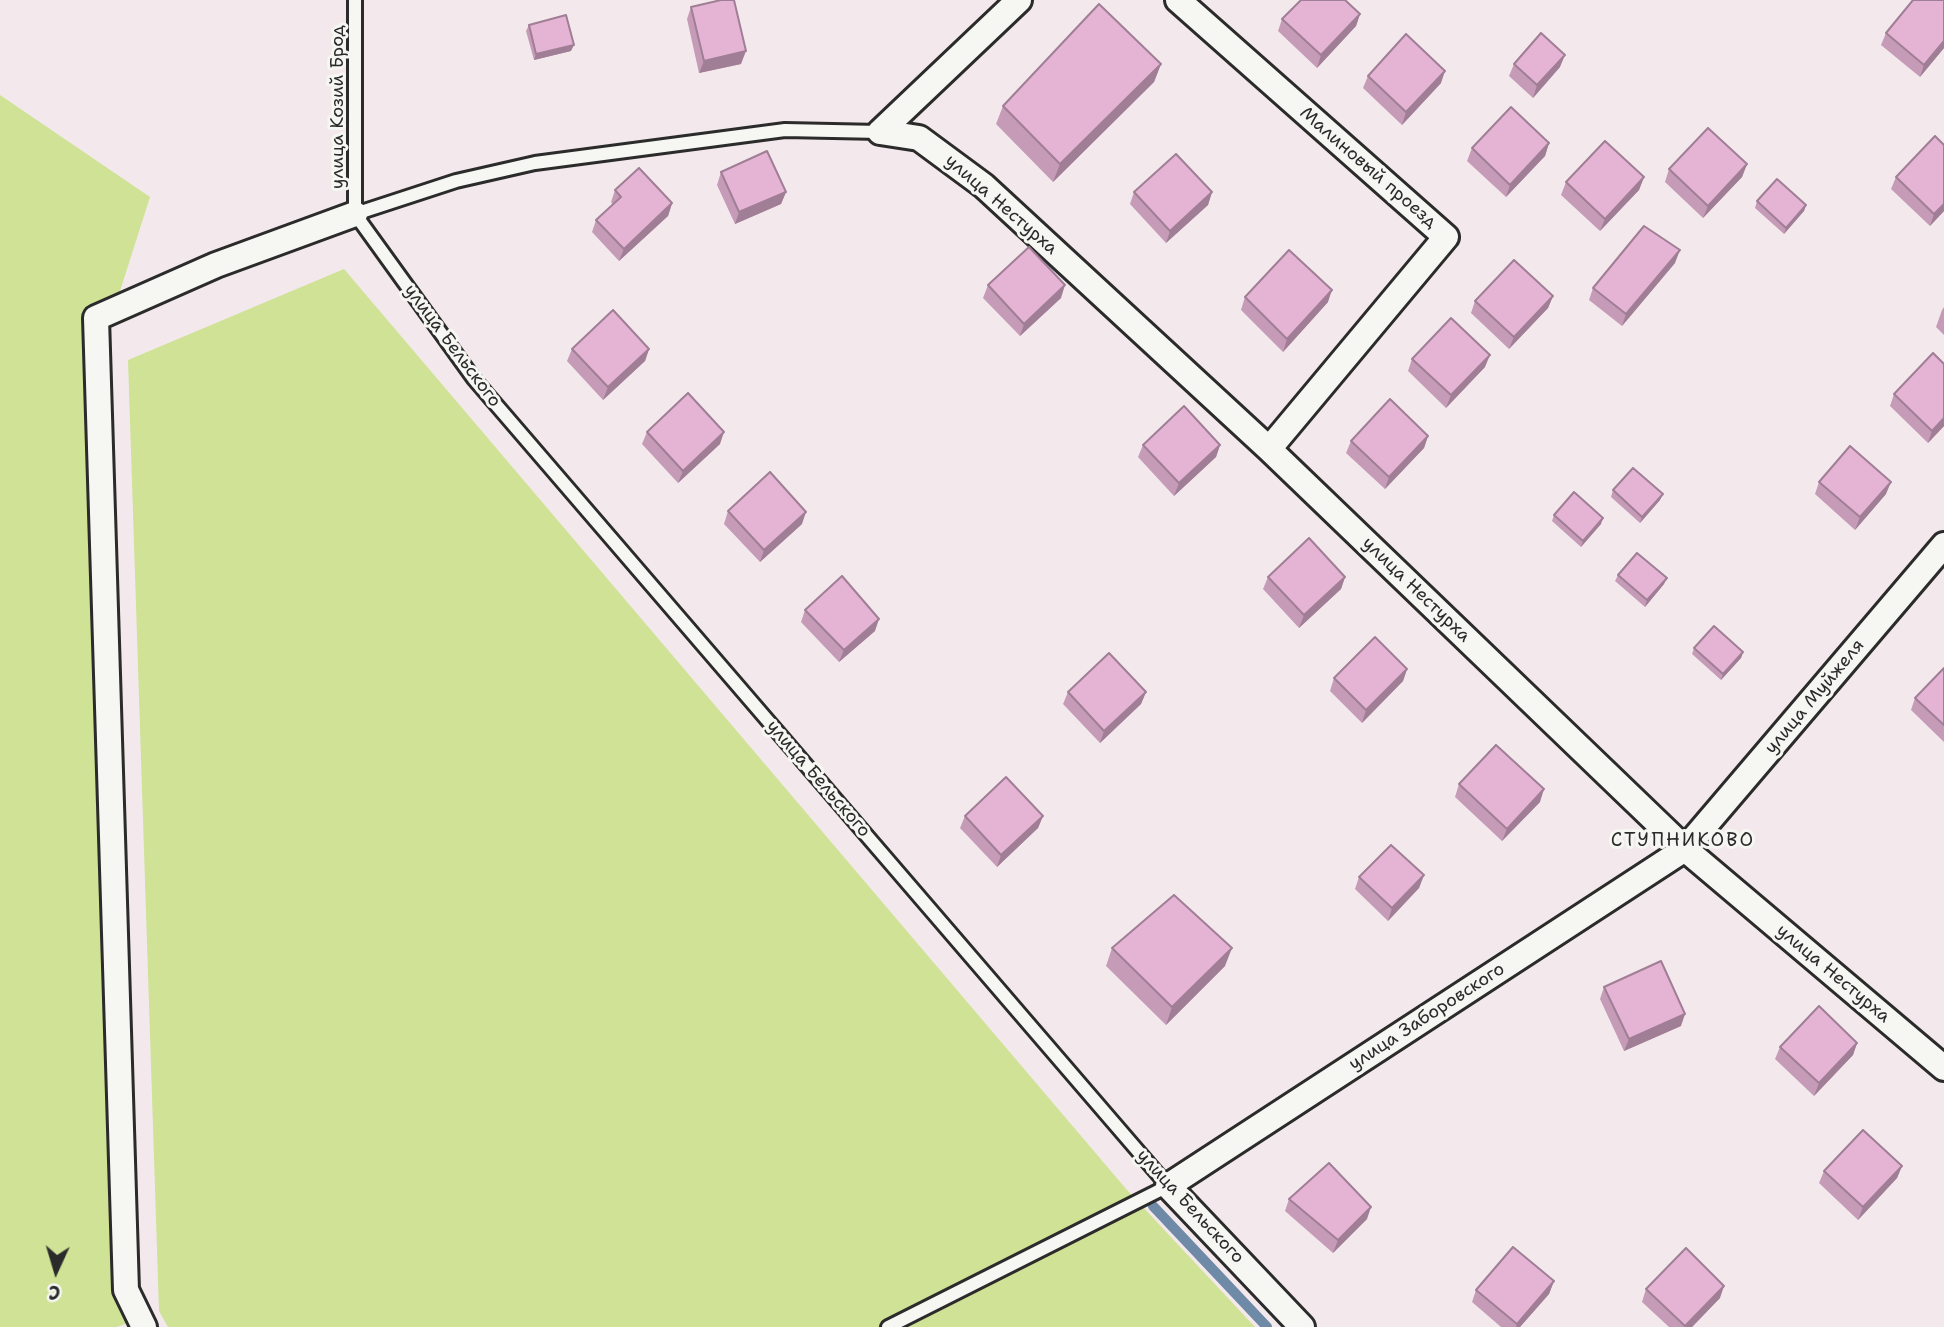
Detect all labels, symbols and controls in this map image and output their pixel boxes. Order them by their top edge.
street label: улица Козий Брод [327,25,349,189]
street label: Малиновый проезд [1295,103,1441,233]
street label: улица Нестурха [940,150,1062,260]
street label: улица Бельского [399,280,505,412]
street label: улица Нестурха [1357,533,1475,647]
street label: улица Муйжеля [1761,635,1869,759]
street label: улица Бельского [761,716,875,842]
district label: СТУПНИКОВО [1612,830,1754,852]
street label: улица Нестурха [1772,920,1894,1028]
street label: улица Заборовского [1345,959,1509,1075]
street label: улица Бельского [1132,1146,1248,1268]
north arrow [21,1236,91,1306]
text: С [48,1280,61,1305]

